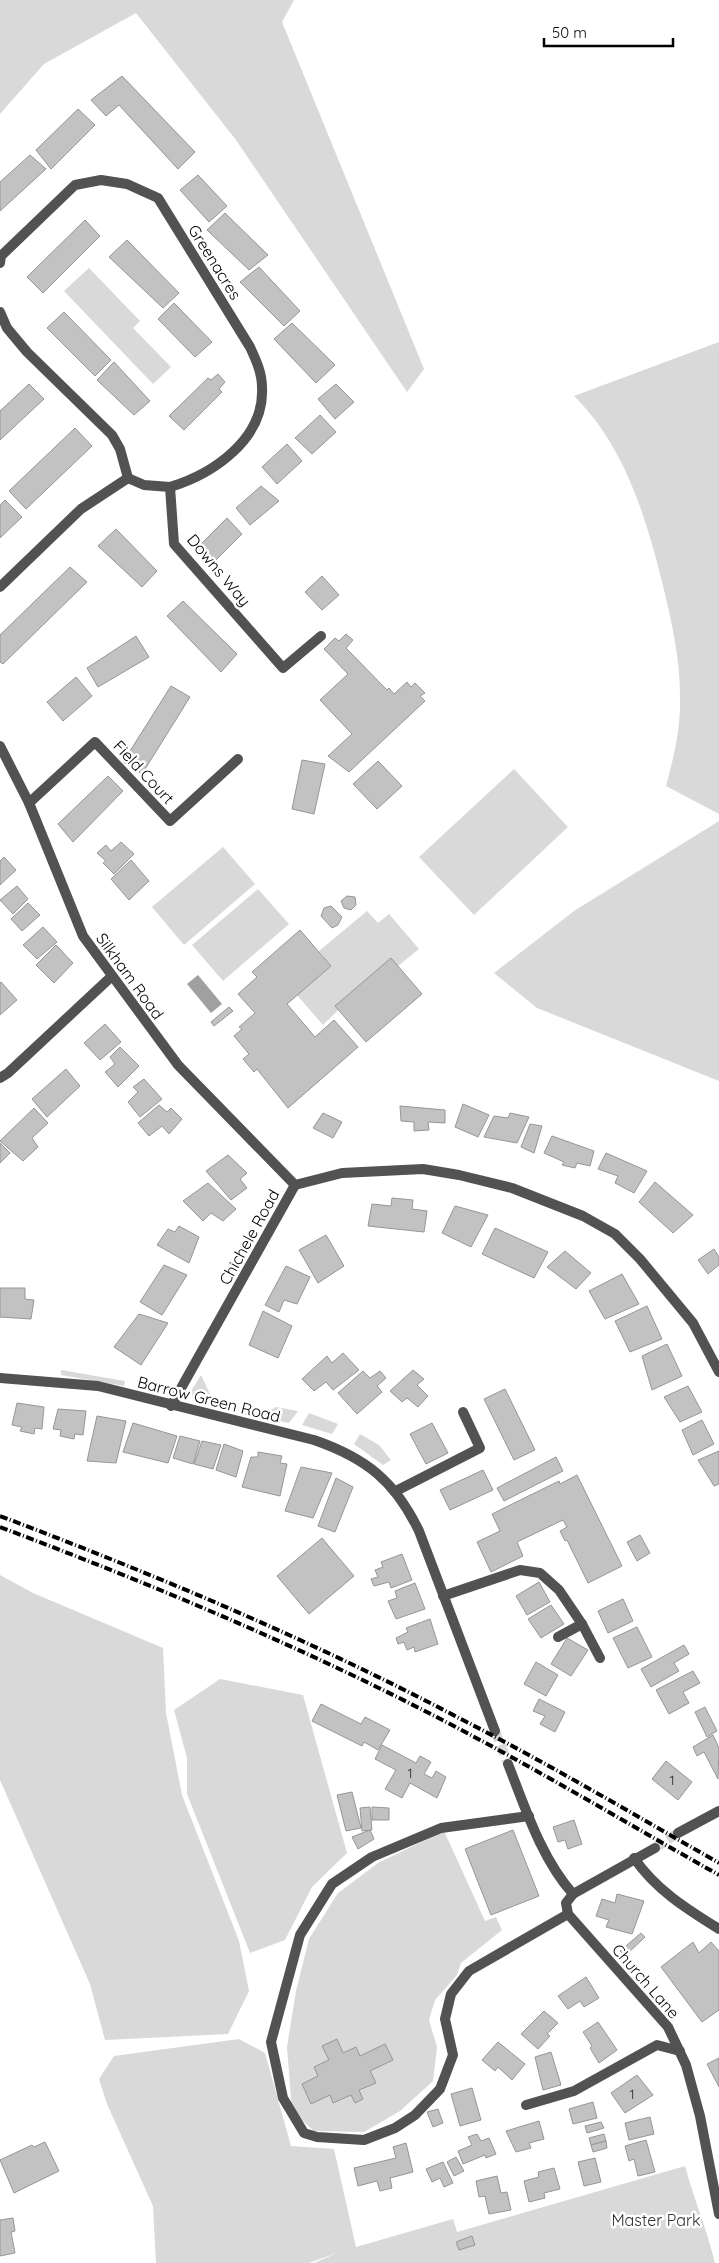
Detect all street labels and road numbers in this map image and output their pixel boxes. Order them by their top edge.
street label: Greenacres [184,221,246,303]
street label: Downs Way [183,530,255,610]
street label: Field Court [109,736,179,808]
street label: Silkham Road [92,929,168,1023]
street label: Chichele Road [215,1186,283,1288]
street label: Barrow Green Road [136,1372,282,1426]
street label: Church Lane [608,1939,684,2023]

